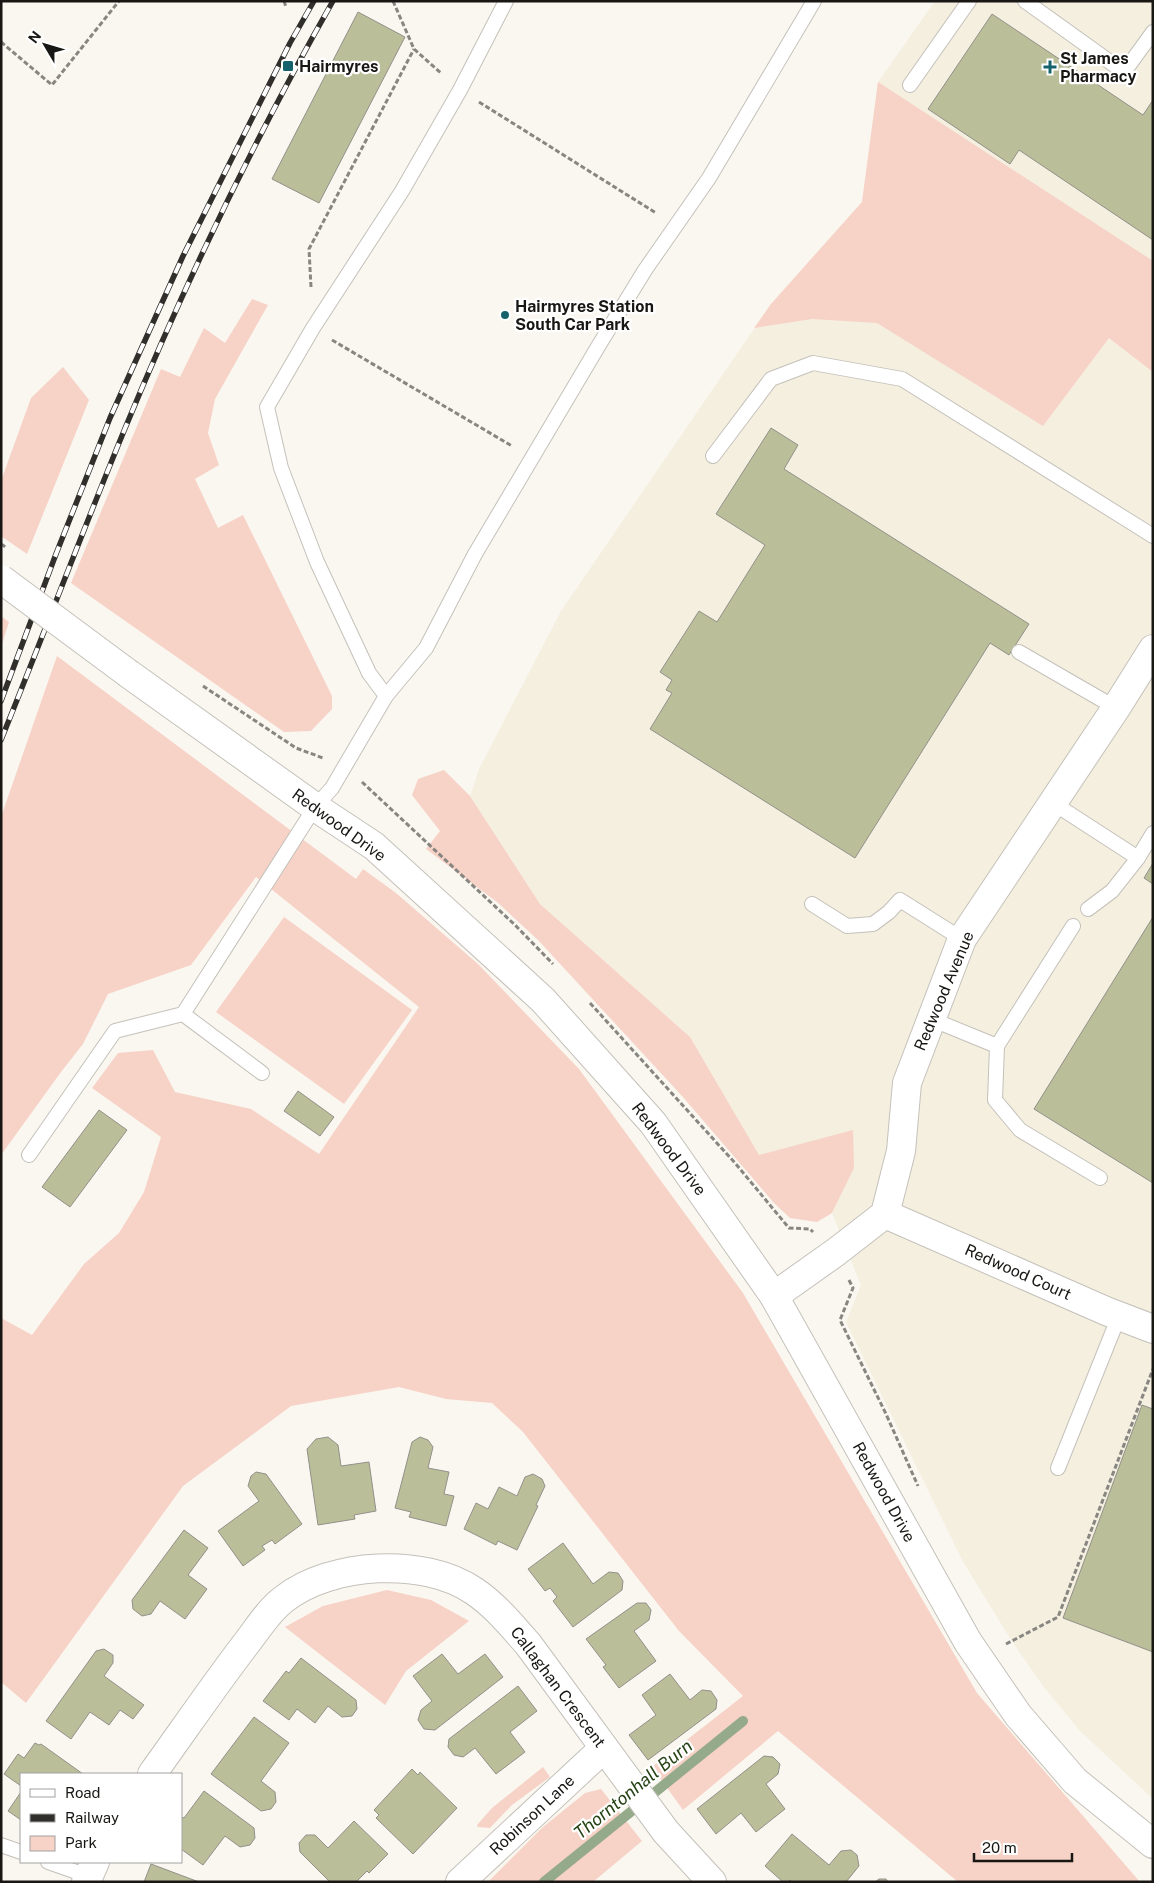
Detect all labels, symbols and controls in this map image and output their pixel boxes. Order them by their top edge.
north arrow [20,20,70,70]
text: N [25,28,44,46]
place label: St James Pharmacy [1060,49,1136,86]
place label: Hairmyres [299,57,379,76]
marker: Hairmyres [281,59,295,73]
marker: St James Pharmacy [1044,61,1056,73]
place label: Hairmyres Station South Car Park [515,297,654,334]
marker: Hairmyres Station South Car Park [499,309,511,321]
street label: Redwood Drive [288,785,390,865]
street label: Redwood Avenue [910,928,978,1054]
street label: Redwood Drive [628,1099,710,1199]
street label: Redwood Court [962,1240,1074,1304]
street label: Redwood Drive [849,1439,919,1545]
street label: Callaghan Crescent [506,1623,610,1751]
water label: Thorntonhall Burn [570,1735,696,1843]
street label: Robinson Lane [486,1771,578,1859]
legend [20,1773,182,1863]
text: Road [65,1784,101,1801]
text: Railway [65,1809,119,1826]
scale bar [974,1830,1072,1862]
text: Park [65,1834,97,1851]
text: 20 m [982,1839,1017,1856]

